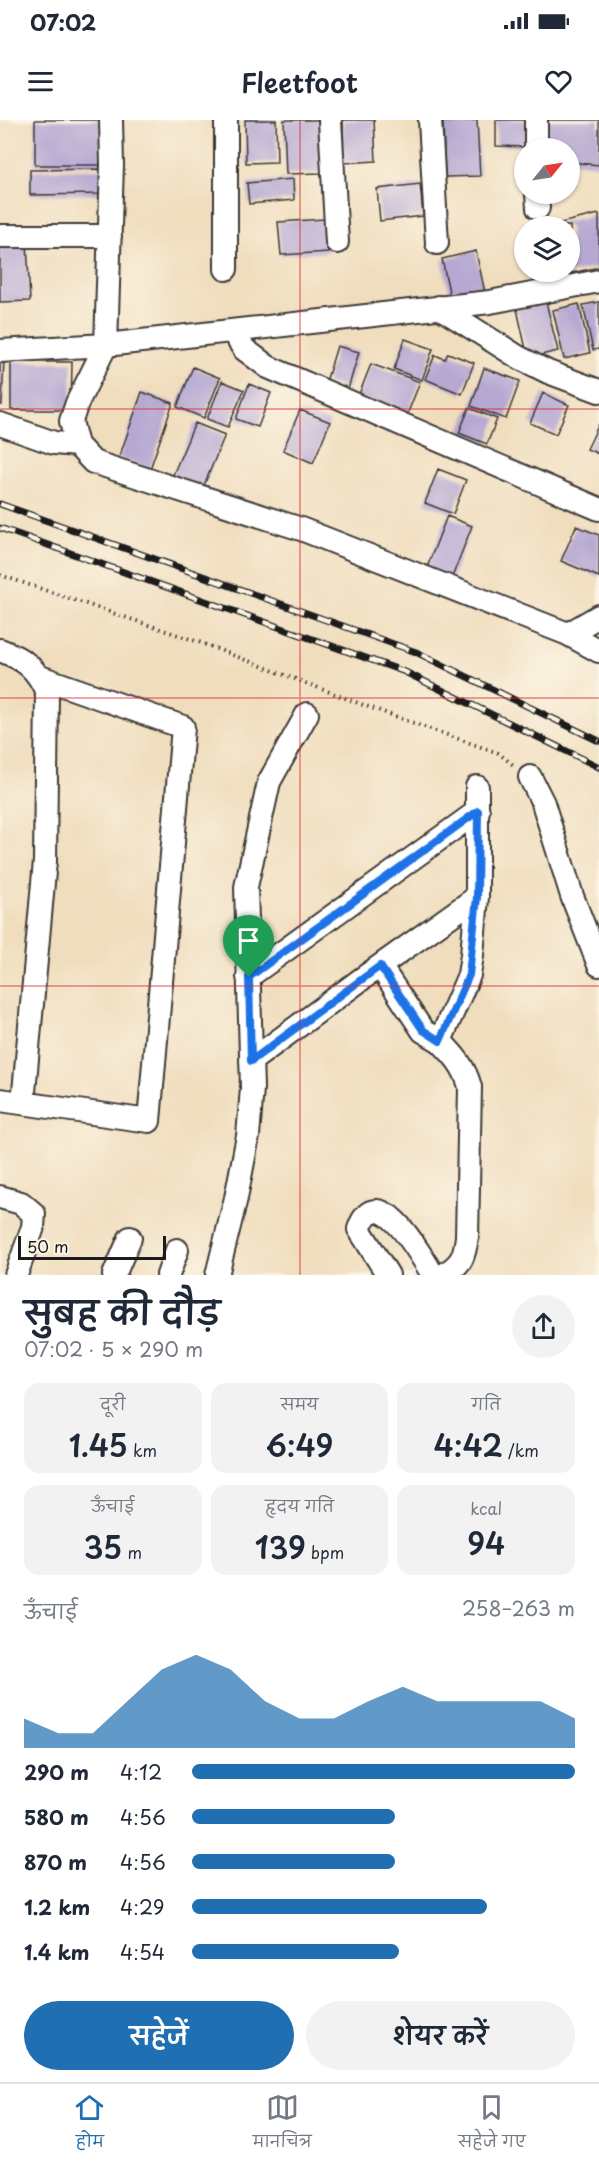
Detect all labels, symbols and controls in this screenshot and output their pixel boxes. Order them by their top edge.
text: 07:02 [30,5,96,38]
text: Fleetfoot [241,61,358,102]
icon: menu [24,65,57,98]
icon: heart [542,65,575,98]
north arrow [514,138,580,204]
map controls [514,138,580,282]
button: layers [514,216,580,282]
pin [223,915,274,977]
icon: arrive [232,924,265,957]
scale bar [18,1233,166,1260]
text: 50 m [27,1234,68,1258]
text: सुबह की दौड़ [24,1286,220,1336]
button: share [512,1295,575,1358]
text: 07:02 · 5 × 290 m [24,1334,203,1364]
text: दूरी [100,1391,125,1415]
text: समय [280,1391,319,1415]
text: गति [472,1391,501,1415]
text: 1.45 [69,1422,128,1467]
text: 6:49 [266,1422,333,1467]
text: 4:42 [434,1422,503,1467]
text: km [128,1438,157,1462]
text: /km [503,1438,539,1462]
text: ऊँचाई [91,1493,134,1517]
text: हृदय गति [265,1493,334,1517]
text: kcal [470,1496,502,1520]
text: 94 [467,1520,505,1565]
text: 35 [84,1524,122,1569]
text: 139 [255,1524,306,1569]
text: m [122,1540,142,1564]
text: bpm [306,1540,344,1564]
text: 258–263 m [462,1593,575,1623]
text: ऊँचाई [24,1596,78,1626]
text: 290 m [24,1757,89,1787]
text: 4:12 [120,1757,162,1787]
text: 580 m [24,1802,89,1832]
text: 4:56 [120,1802,166,1832]
text: 870 m [24,1847,87,1877]
text: 4:56 [120,1847,166,1877]
text: 1.2 km [24,1892,90,1922]
text: 4:29 [120,1892,164,1922]
text: 1.4 km [24,1937,90,1967]
text: 4:54 [120,1937,165,1967]
button: सहेजें [24,2001,294,2070]
button: शेयर करें [306,2001,575,2070]
tab: होम [73,2091,106,2159]
tab: मानचित्र [253,2091,312,2159]
tab: सहेजे गए [458,2091,526,2159]

